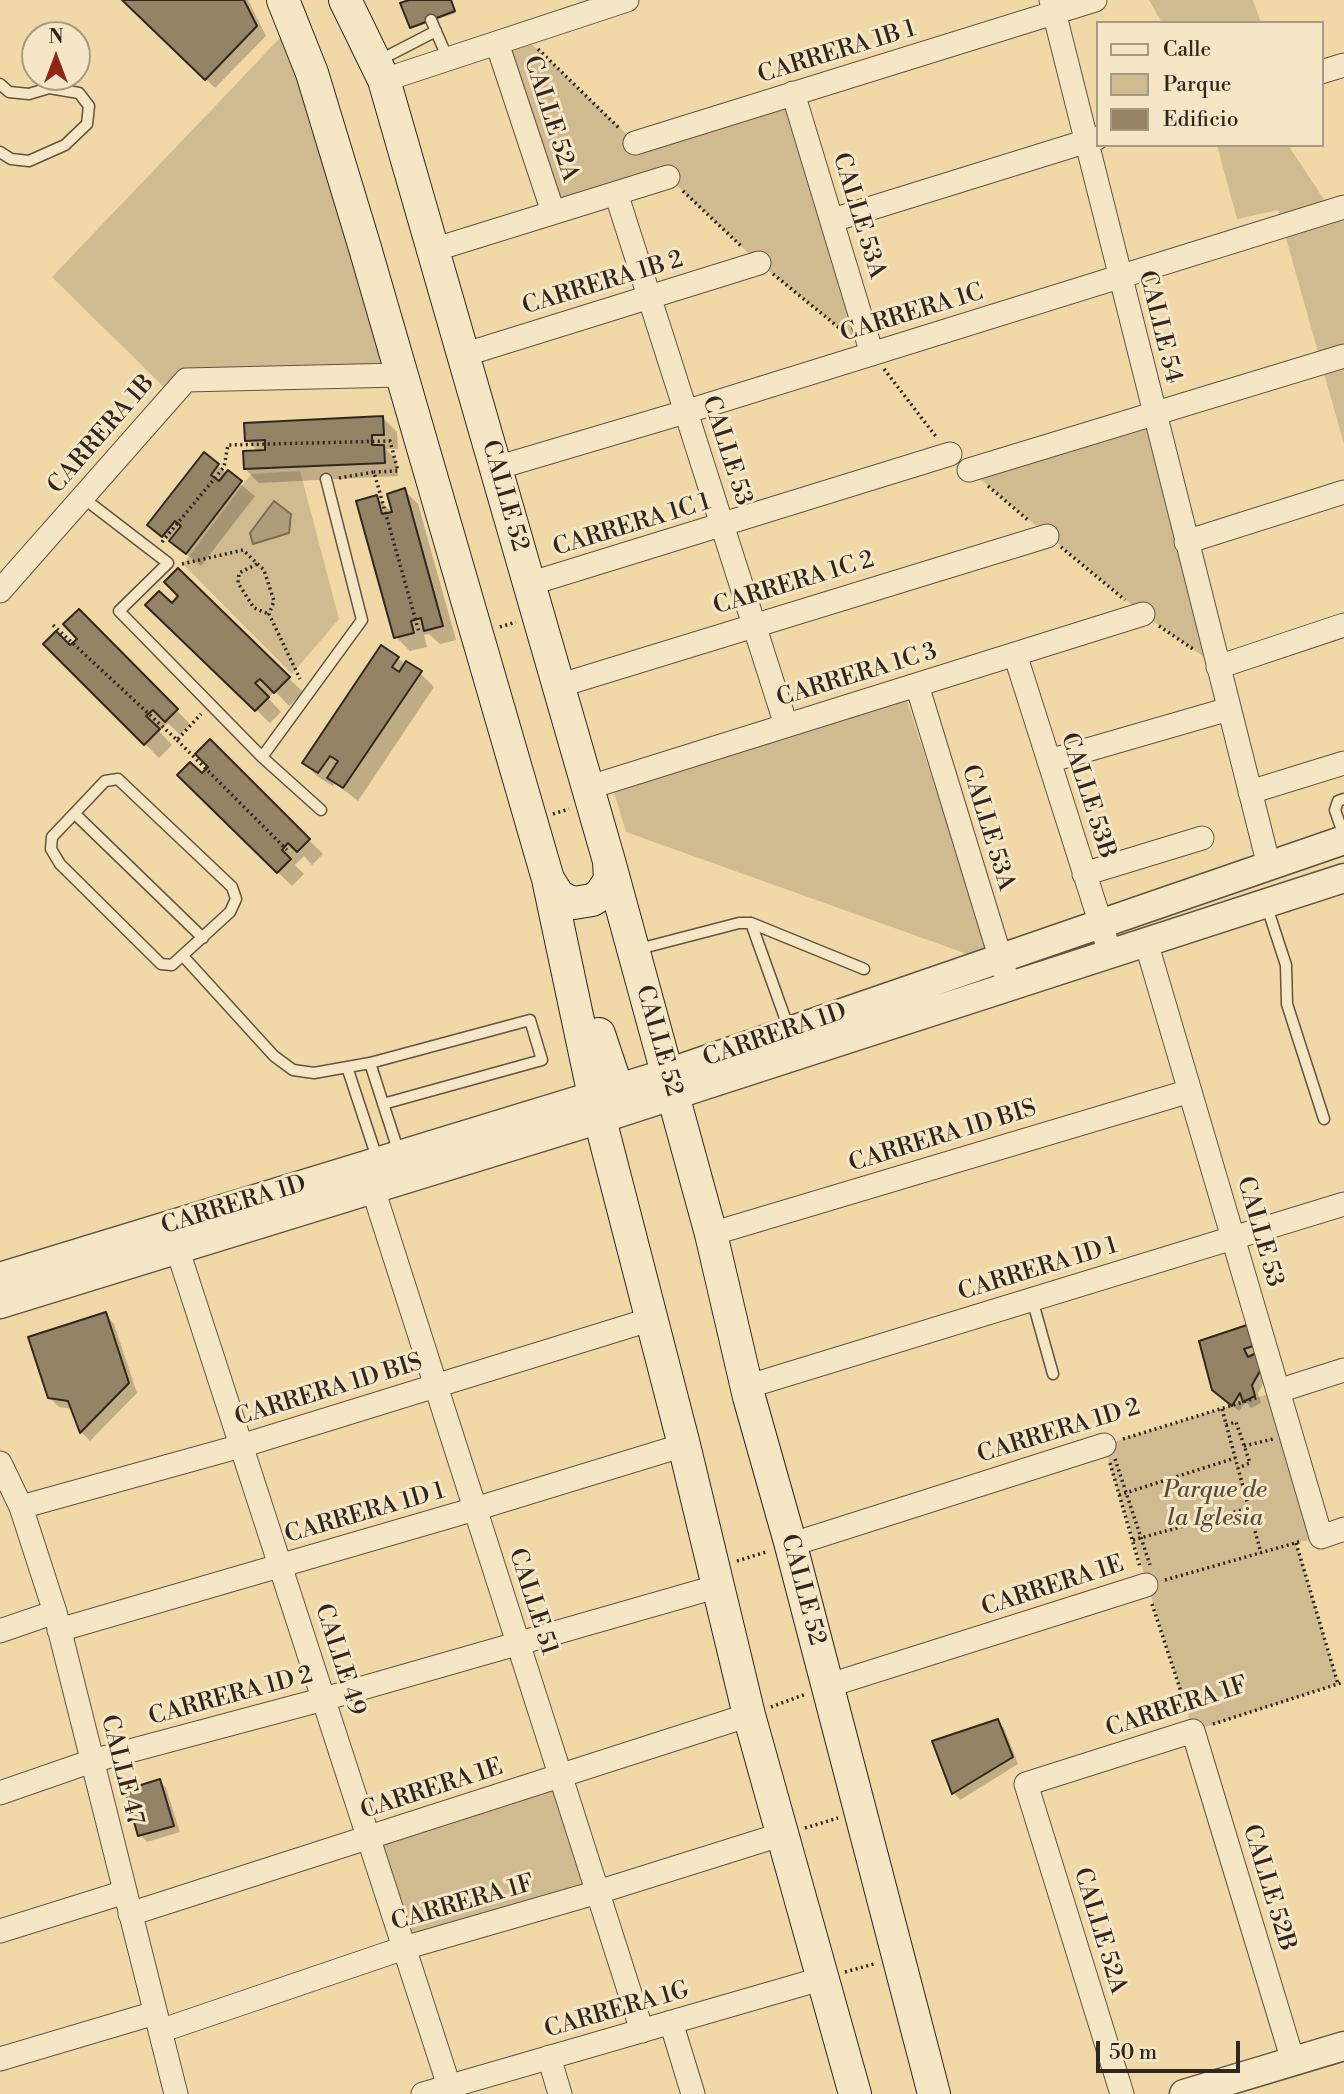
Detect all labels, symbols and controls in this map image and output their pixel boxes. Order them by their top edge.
street label: CARRERA 1B 1 [755,15,919,91]
north arrow [21,21,91,91]
legend [1096,21,1323,147]
text: N [48,25,64,49]
text: Calle [1163,37,1211,63]
street label: CALLE 52A [516,53,584,185]
text: Parque [1163,72,1231,98]
text: Edificio [1163,107,1239,133]
street label: CALLE 53A [825,150,891,282]
street label: CARRERA 1B 2 [519,246,687,322]
street label: CALLE 54 [1131,268,1187,386]
street label: CARRERA 1C [837,279,987,349]
street label: CARRERA 1B [43,370,161,500]
street label: CALLE 53 [695,393,757,509]
street label: CALLE 52 [474,437,534,555]
street label: CARRERA 1C 1 [550,488,714,564]
street label: CARRERA 1C 2 [710,546,878,622]
street label: CARRERA 1C 3 [773,638,941,714]
street label: CALLE 53B [1053,730,1121,862]
street label: CALLE 53A [954,762,1020,894]
street label: CALLE 52 [628,982,688,1100]
street label: CARRERA 1D [699,998,851,1074]
street label: CARRERA 1D BIS [846,1095,1040,1179]
street label: CARRERA 1D [158,1170,310,1242]
street label: CALLE 53 [1230,1174,1288,1290]
street label: CARRERA 1D 1 [955,1232,1121,1308]
street label: CARRERA 1D BIS [232,1349,426,1433]
street label: CARRERA 1D 2 [974,1394,1144,1470]
street label: CARRERA 1D 1 [282,1477,448,1551]
park label: Parque de la Iglesia [1163,1477,1267,1533]
street label: CALLE 52 [773,1531,831,1649]
street label: CALLE 51 [501,1545,563,1659]
street label: CARRERA 1E [978,1550,1128,1624]
street label: CALLE 49 [307,1601,371,1719]
street label: CARRERA 1D 2 [146,1661,316,1733]
street label: CARRERA 1F [1103,1672,1251,1744]
street label: CALLE 47 [93,1712,149,1828]
street label: CARRERA 1E [357,1753,507,1827]
street label: CALLE 52B [1235,1821,1301,1955]
street label: CALLE 52A [1066,1864,1132,1998]
street label: CARRERA 1F [388,1870,538,1938]
street label: CARRERA 1G [541,1977,693,2045]
scale bar [1099,2028,1242,2072]
text: 50 m [1109,2040,1157,2066]

